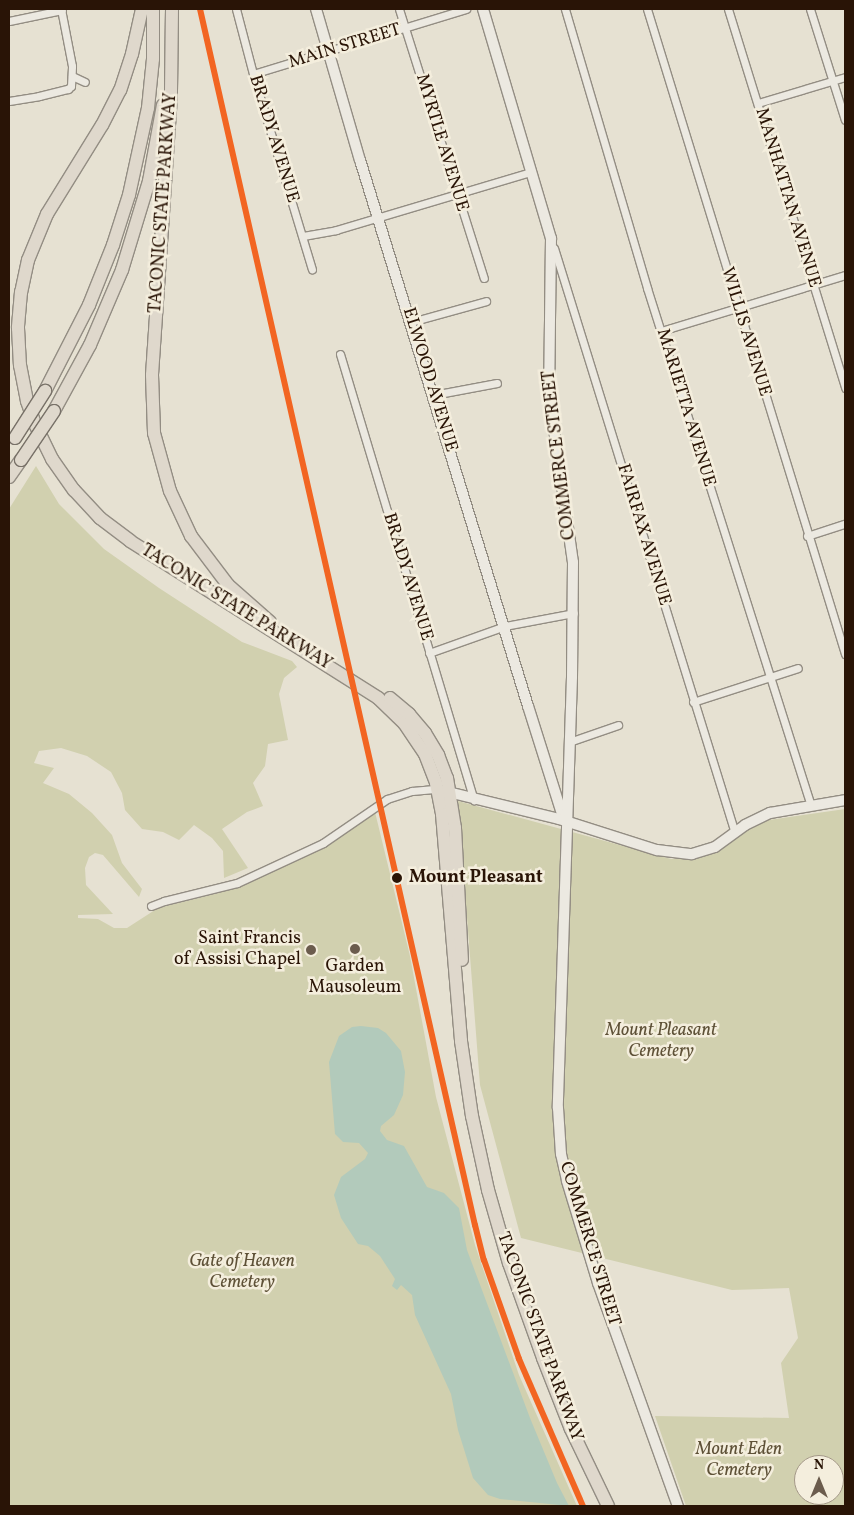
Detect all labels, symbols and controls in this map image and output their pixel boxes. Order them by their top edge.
street label: MAIN STREET [286,20,404,74]
street label: BRADY AVENUE [243,72,303,206]
street label: MYRTLE AVENUE [410,72,472,214]
street label: TACONIC STATE PARKWAY [146,92,182,314]
street label: MANHATTAN AVENUE [749,106,825,290]
street label: WILLIS AVENUE [715,265,775,399]
street label: ELWOOD AVENUE [397,305,461,455]
street label: MARIETTA AVENUE [651,326,719,490]
street label: COMMERCE STREET [539,369,581,541]
street label: FAIRFAX AVENUE [611,461,675,609]
street label: BRADY AVENUE [377,510,437,644]
street label: TACONIC STATE PARKWAY [136,540,336,676]
place label: Mount Pleasant [409,867,543,889]
marker: Mount Pleasant [389,870,405,886]
place label: Saint Francis of Assisi Chapel [176,929,301,972]
marker: Garden Mausoleum [349,943,361,955]
marker: Saint Francis of Assisi Chapel [305,944,317,956]
place label: Garden Mausoleum [309,957,401,1000]
park label: Mount Pleasant Cemetery [605,1021,717,1064]
street label: COMMERCE STREET [554,1159,624,1329]
street label: TACONIC STATE PARKWAY [491,1229,587,1445]
park label: Gate of Heaven Cemetery [189,1252,295,1294]
park label: Mount Eden Cemetery [696,1440,782,1482]
north arrow [794,1455,844,1505]
text: N [814,1456,824,1475]

